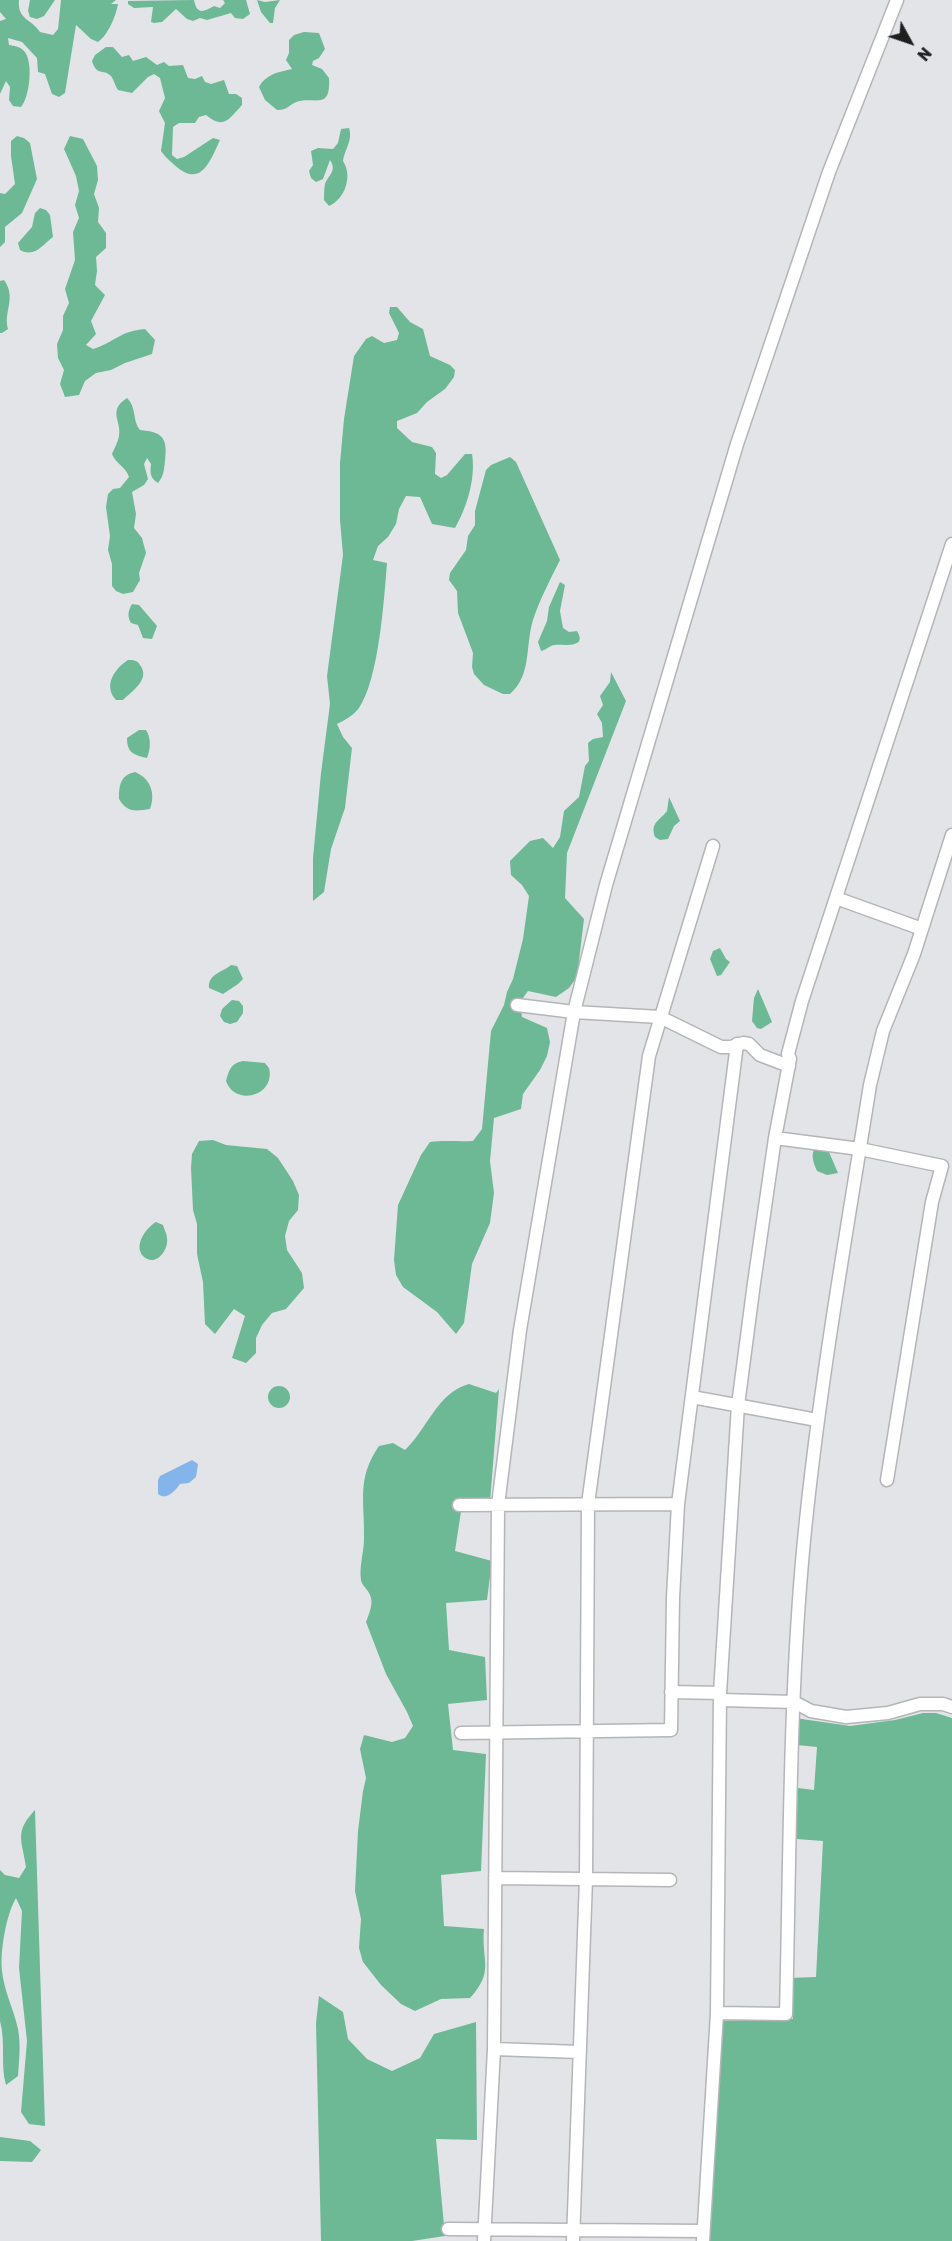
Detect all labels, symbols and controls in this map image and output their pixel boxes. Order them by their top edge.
north arrow [880,12,940,72]
text: N [913,43,935,64]

